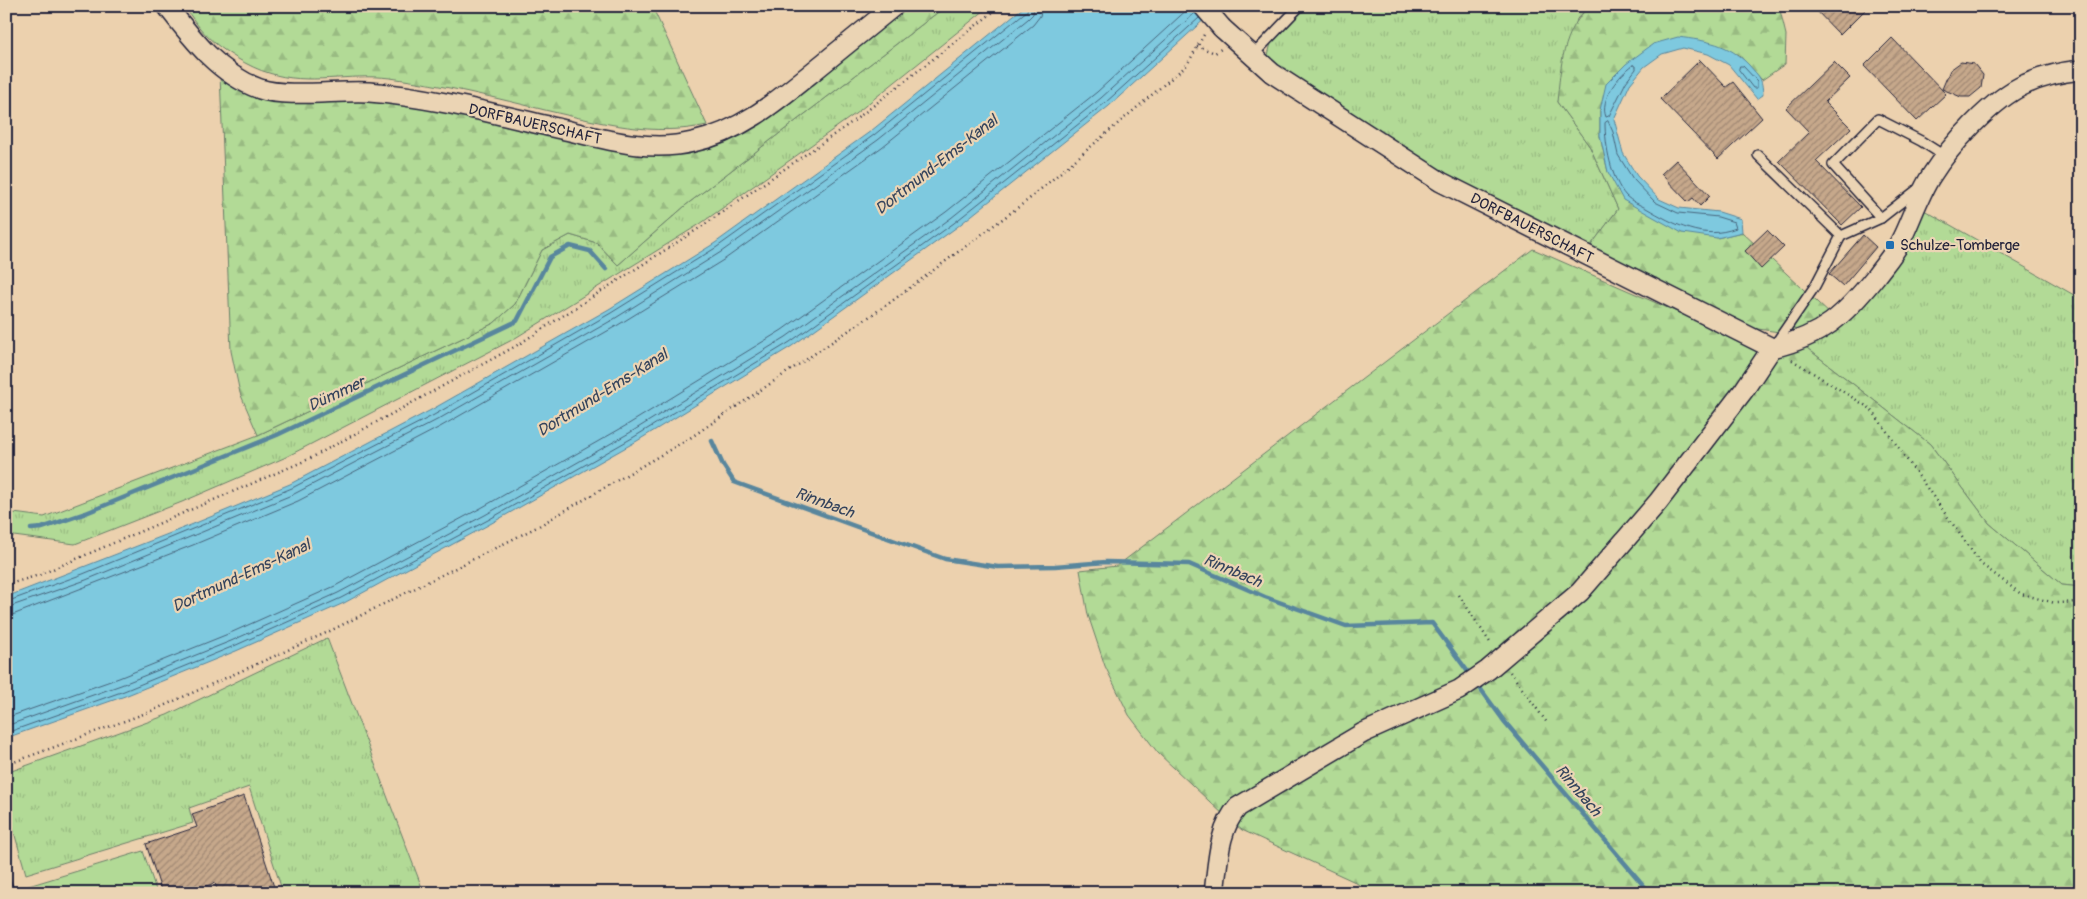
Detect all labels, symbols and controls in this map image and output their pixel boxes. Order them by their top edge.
street label: DORFBAUERSCHAFT [467,100,603,149]
water label: Dortmund-Ems-Kanal [871,109,1004,219]
street label: DORFBAUERSCHAFT [1467,189,1597,268]
place label: Schulze-Tomberge [1900,236,2020,255]
marker: Schulze-Tomberge [1884,239,1896,251]
water label: Dortmund-Ems-Kanal [534,343,673,441]
water label: Dümmer [305,371,370,416]
water label: Rinnbach [793,483,858,523]
water label: Dortmund-Ems-Kanal [169,534,316,617]
water label: Rinnbach [1201,550,1266,593]
water label: Rinnbach [1551,761,1606,822]

